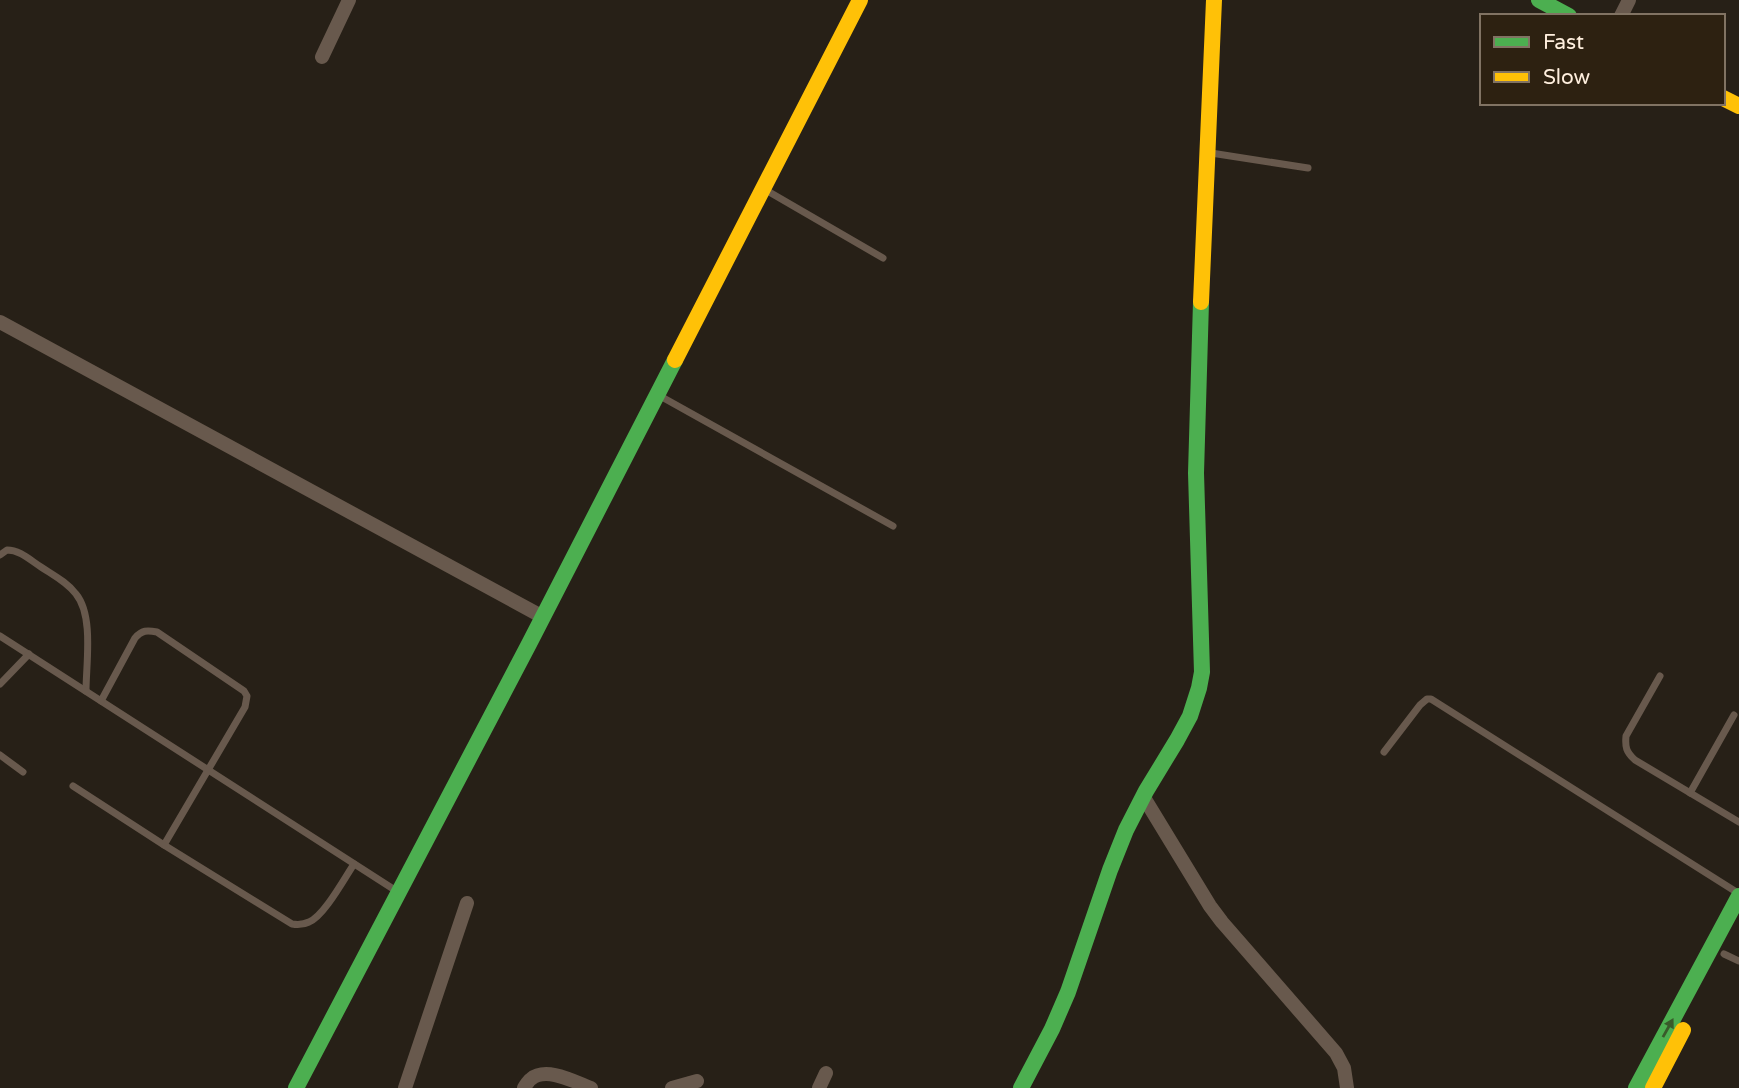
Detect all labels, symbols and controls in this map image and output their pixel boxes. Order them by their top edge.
legend [1480,14,1725,105]
text: Fast [1543,30,1584,55]
text: Slow [1543,65,1591,90]
one-way arrow [1663,1018,1674,1038]

